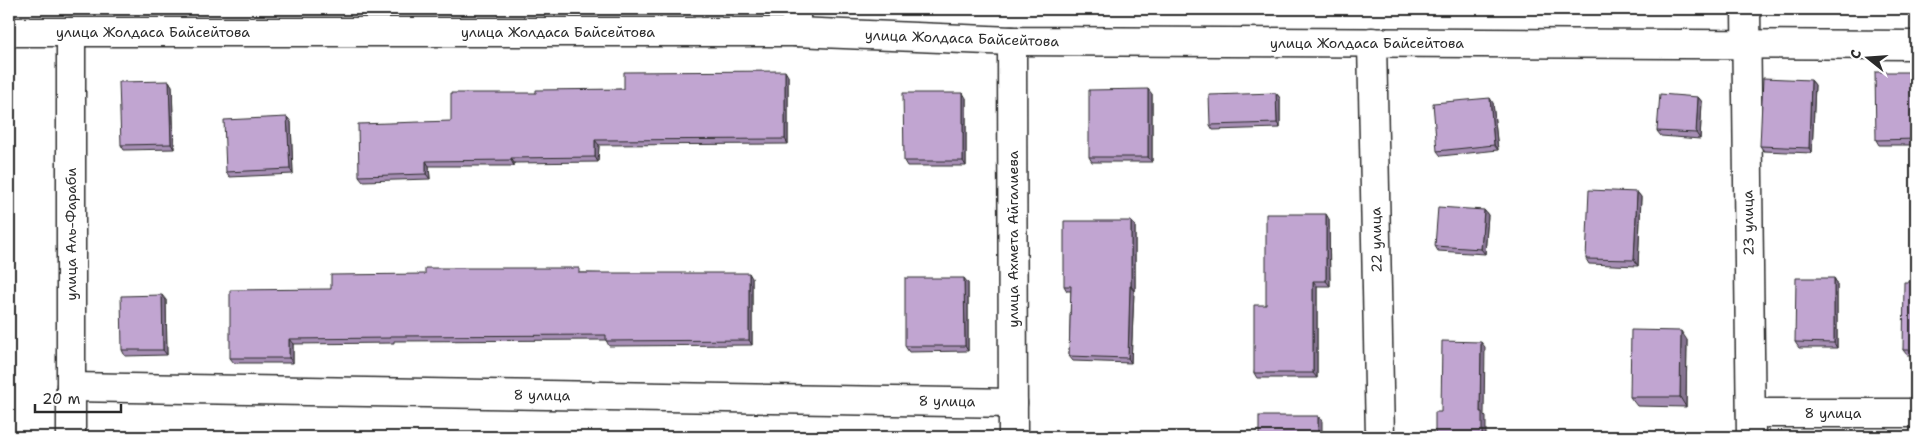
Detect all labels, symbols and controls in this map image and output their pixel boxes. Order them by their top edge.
street label: улица Жолдаса Байсейтова [56,23,250,41]
street label: улица Жолдаса Байсейтова [461,23,655,41]
street label: улица Жолдаса Байсейтова [865,26,1060,50]
north arrow [1842,32,1892,82]
street label: улица Жолдаса Байсейтова [1270,34,1464,52]
text: С [1846,47,1865,61]
street label: улица Ахмета Айгалиева [1004,150,1022,328]
street label: улица Аль-Фараби [62,168,80,300]
street label: 23 улица [1738,190,1758,256]
street label: 22 улица [1366,207,1386,273]
scale bar [35,381,121,413]
street label: 8 улица [513,386,571,404]
text: 20 m [42,389,81,409]
street label: 8 улица [918,392,976,410]
street label: 8 улица [1805,404,1862,422]

